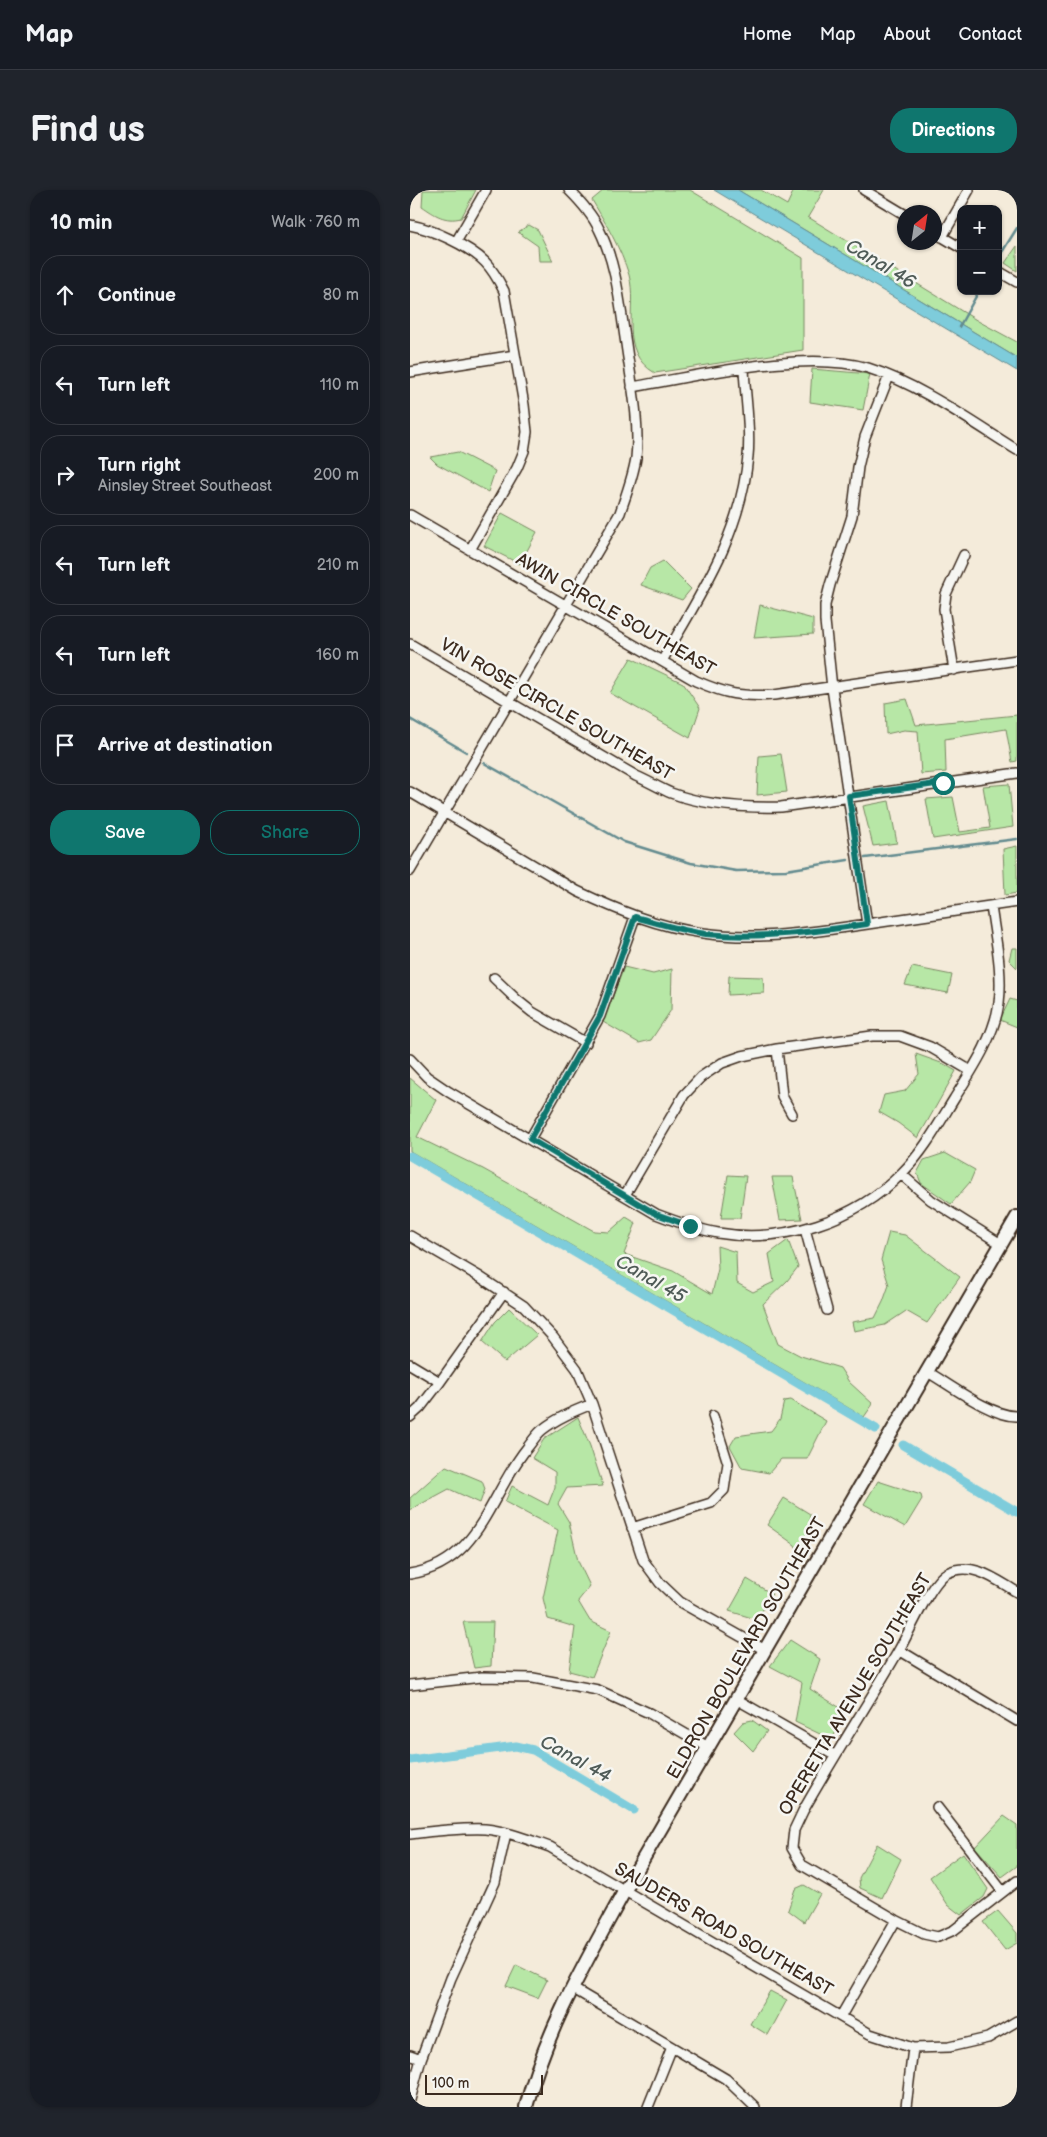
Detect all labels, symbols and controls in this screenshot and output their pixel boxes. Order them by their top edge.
text: Map [25,20,73,49]
text: Home [743,24,792,45]
text: Map [820,24,856,45]
text: About [884,24,931,45]
text: Contact [959,24,1022,45]
button: Directions [890,108,1017,153]
text: Find us [30,109,145,152]
north arrow [897,205,942,250]
map controls [957,205,1002,295]
button: + [957,205,1002,250]
text: 10 min [50,210,112,235]
text: Walk · 760 m [271,213,360,232]
water label: Canal 46 [841,234,920,295]
button: − [957,250,1002,295]
icon: ahead [51,281,79,309]
text: Continue [98,284,176,307]
text: 80 m [323,286,359,305]
icon: left [51,371,79,399]
text: Turn left [98,374,170,397]
text: 110 m [320,376,359,395]
text: Turn right [98,454,181,477]
icon: right [51,461,79,489]
text: 200 m [313,466,359,485]
text: Ainsley Street Southeast [98,477,272,496]
street label: AWIN CIRCLE SOUTHEAST [512,549,719,680]
icon: left [51,551,79,579]
text: Turn left [98,554,170,577]
text: 210 m [317,556,359,575]
street label: VIN ROSE CIRCLE SOUTHEAST [436,634,677,785]
icon: left [51,641,79,669]
text: Turn left [98,644,170,667]
text: 160 m [316,646,359,665]
icon: arrive [51,731,79,759]
text: Arrive at destination [98,734,273,757]
route start [932,772,955,795]
button: Save [50,810,200,855]
button: Share [210,810,360,855]
route end [679,1215,702,1238]
water label: Canal 45 [611,1250,691,1309]
street label: ELDRON BOULEVARD SOUTHEAST [663,1513,830,1783]
street label: OPERETTA AVENUE SOUTHEAST [775,1569,936,1819]
water label: Canal 44 [536,1730,615,1789]
street label: SAUDERS ROAD SOUTHEAST [611,1858,837,2001]
scale bar [425,2072,542,2095]
text: 100 m [432,2075,469,2092]

